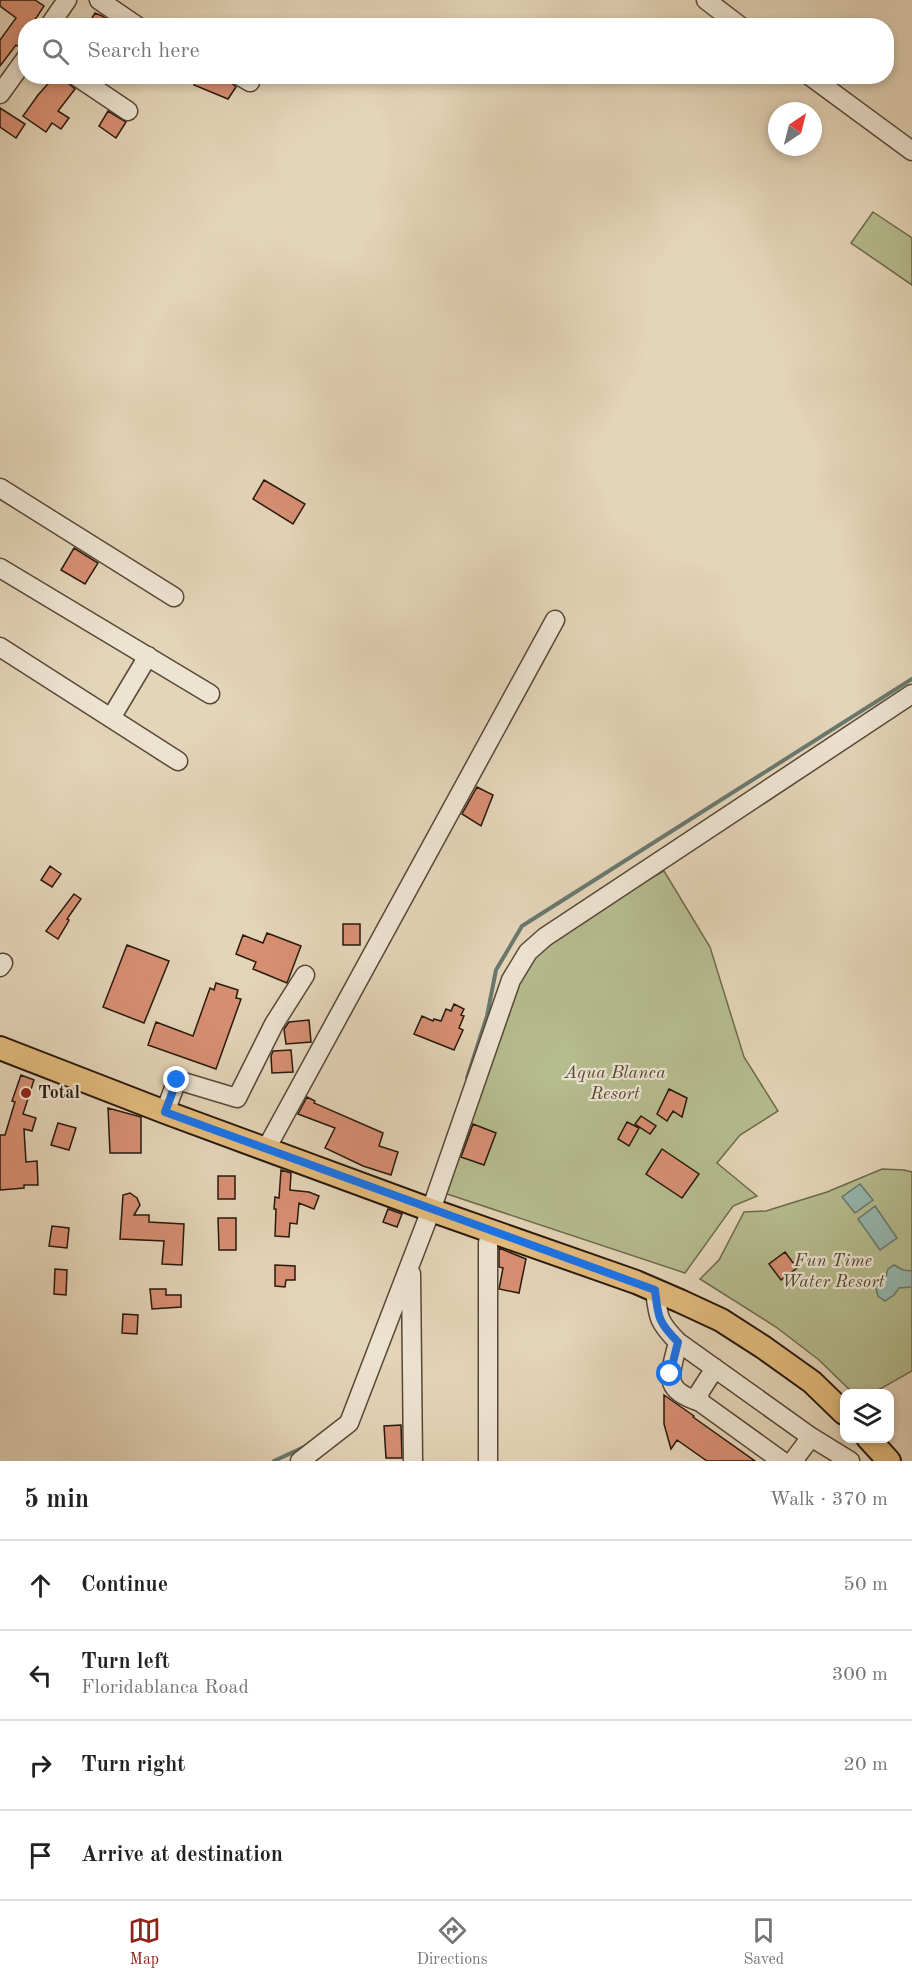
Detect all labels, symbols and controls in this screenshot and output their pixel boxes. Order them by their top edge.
search box [18,18,894,84]
icon: search [39,35,72,68]
text: Search here [87,40,200,62]
north arrow [768,102,822,156]
park label: Aqua Blanca Resort [563,1064,666,1103]
route end [163,1066,189,1092]
place label: Total [38,1084,81,1102]
marker: Total [19,1086,33,1100]
park label: Fun Time Water Resort [781,1252,885,1291]
route start [656,1360,682,1386]
map controls [840,1389,894,1443]
button: layers [840,1389,894,1443]
text: 5 min [24,1487,89,1513]
text: Walk · 370 m [769,1490,888,1510]
icon: ahead [24,1569,57,1602]
text: Continue [81,1574,168,1596]
text: 50 m [843,1575,888,1595]
text: Turn left [81,1651,170,1673]
icon: left [24,1659,57,1692]
text: 300 m [832,1665,888,1685]
text: Floridablanca Road [81,1678,249,1698]
icon: right [24,1749,57,1782]
text: Turn right [81,1754,185,1776]
text: 20 m [843,1755,888,1775]
icon: arrive [24,1839,57,1872]
text: Arrive at destination [81,1844,283,1866]
tab: Map [128,1914,161,1970]
tab: Directions [417,1914,488,1970]
tab: Saved [743,1914,784,1970]

